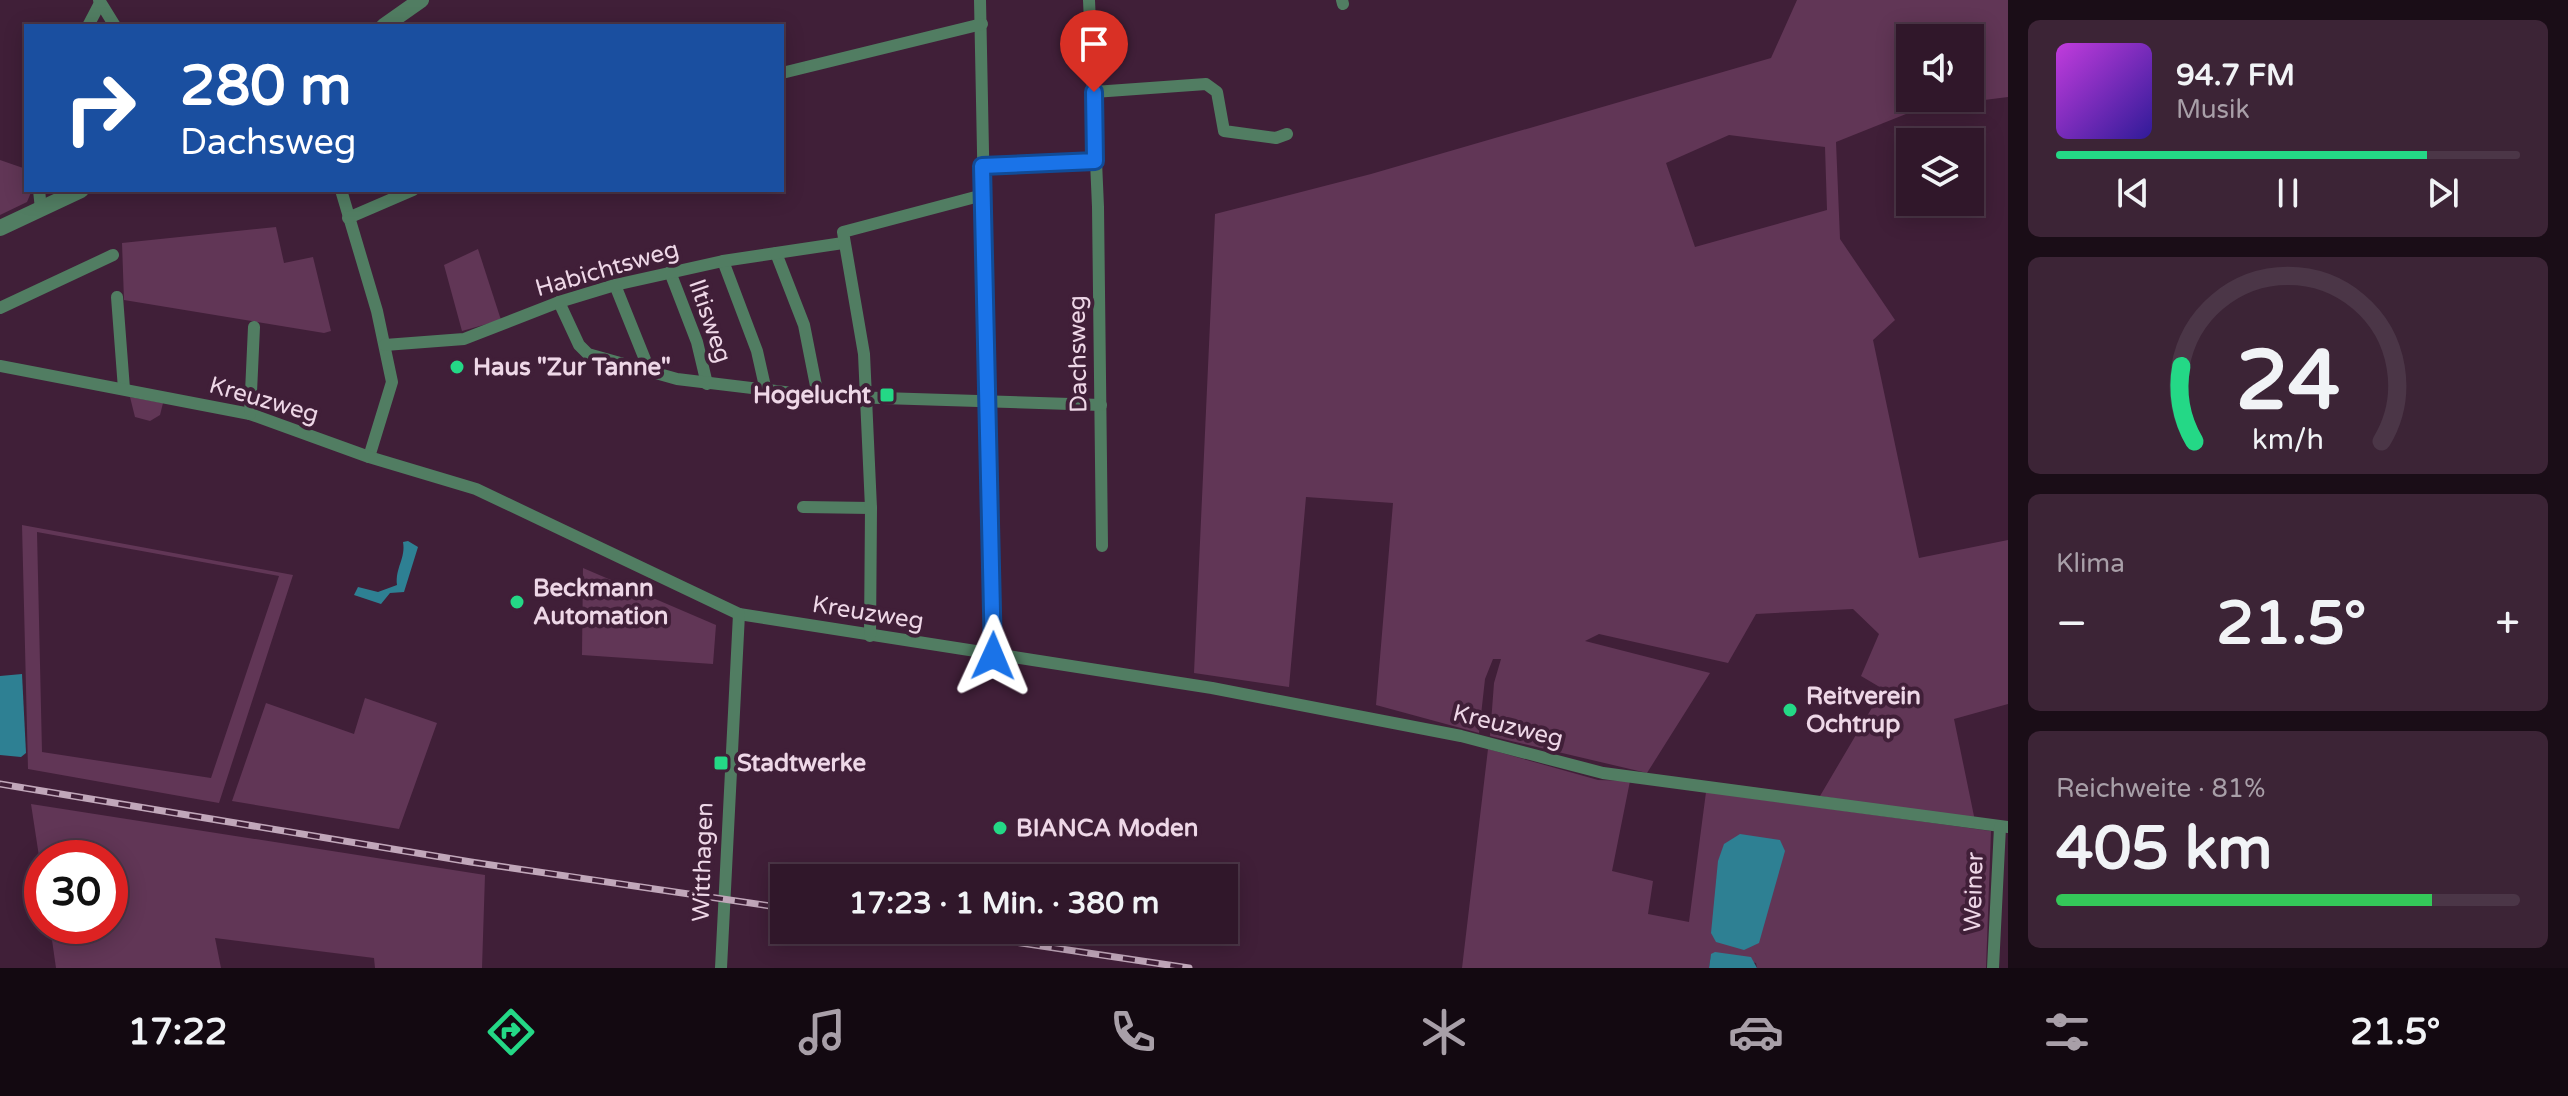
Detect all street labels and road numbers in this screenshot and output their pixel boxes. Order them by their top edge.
street label: Habichtsweg [532,235,682,303]
street label: Iltisweg [682,275,738,367]
street label: Dachsweg [1062,295,1094,413]
street label: Kreuzweg [206,371,322,429]
street label: Kreuzweg [810,590,926,636]
street label: Kreuzweg [1450,698,1566,754]
street label: Witthagen [686,802,720,922]
street label: Weiner [1958,851,1990,933]

